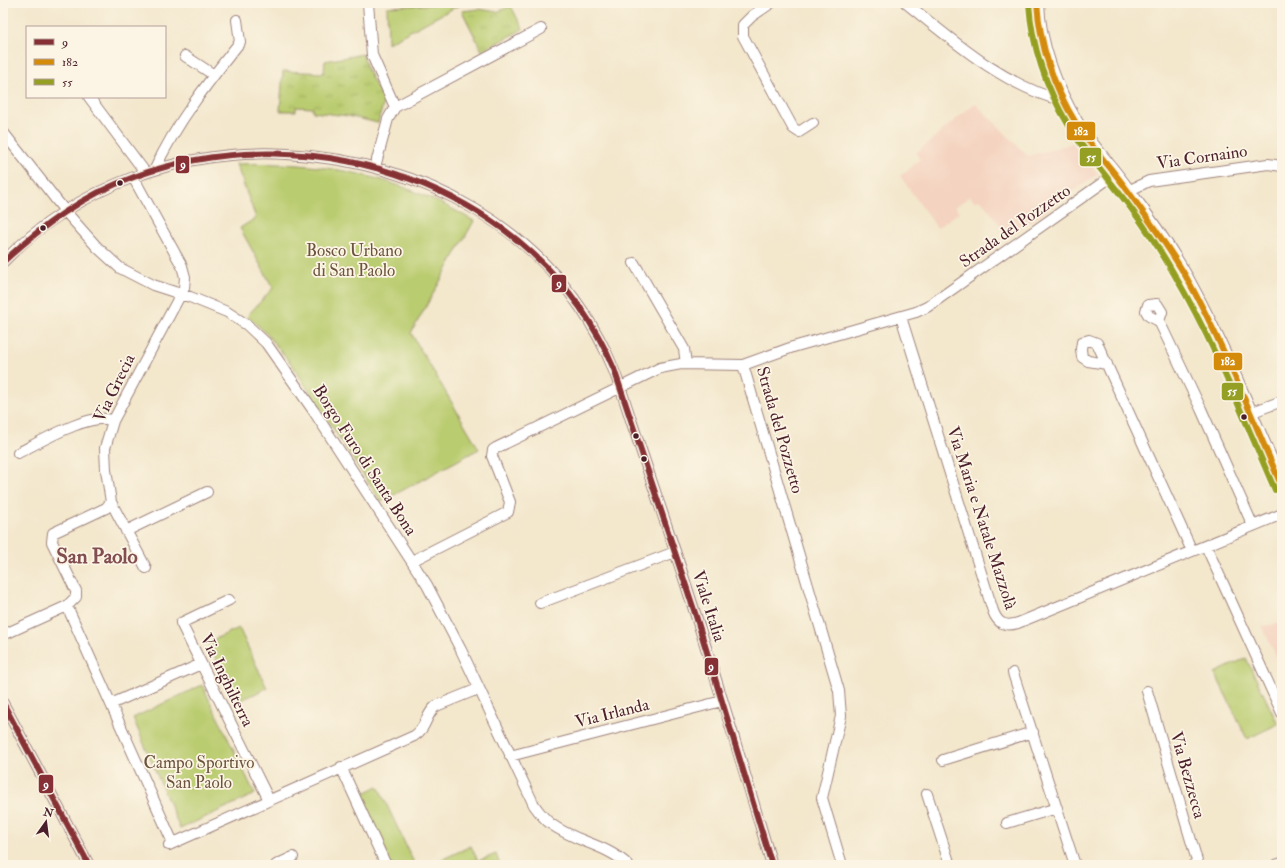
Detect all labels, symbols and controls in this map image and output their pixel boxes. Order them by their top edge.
legend [26,26,166,98]
text: 9 [61,35,68,50]
text: 182 [62,55,78,70]
text: 55 [62,75,73,90]
line badge: 182 [1066,121,1096,141]
text: 182 [1074,125,1089,138]
street label: Via Cornaino [1155,140,1249,174]
line badge: 55 [1079,147,1102,167]
text: 55 [1086,151,1096,164]
line badge: 9 [175,155,190,174]
text: 9 [179,158,186,171]
unlabelled marker [115,178,125,188]
street label: Strada del Pozzetto [955,180,1075,272]
unlabelled marker [38,223,48,233]
park label: Bosco Urbano di San Paolo [306,240,402,281]
line badge: 9 [551,274,567,293]
text: 9 [555,277,562,290]
street label: Via Grecia [89,350,140,425]
line badge: 182 [1213,352,1243,371]
text: 182 [1221,355,1236,368]
street label: Strada del Pozzetto [752,364,808,496]
street label: Borgo Furo di Santa Bona [308,381,422,540]
line badge: 55 [1221,382,1244,401]
text: 55 [1227,385,1237,398]
unlabelled marker [1239,412,1249,422]
street label: Via Maria e Natale Mazzolà [943,424,1022,613]
unlabelled marker [631,431,641,441]
unlabelled marker [639,454,649,464]
district label: San Paolo [56,543,138,570]
street label: Viale Italia [688,568,731,645]
street label: Via Inghilterra [195,630,259,731]
line badge: 9 [704,657,719,676]
text: 9 [707,660,714,673]
street label: Via Irlanda [573,693,652,732]
street label: Via Bezzecca [1166,729,1211,822]
park label: Campo Sportivo San Paolo [144,752,254,793]
line badge: 9 [38,774,54,794]
text: 9 [42,778,49,791]
north arrow [26,802,66,842]
text: N [41,805,56,821]

